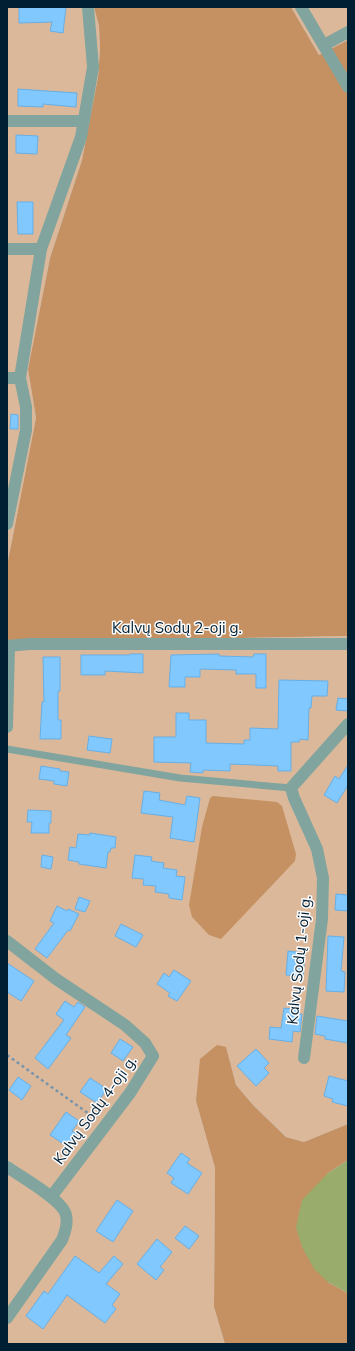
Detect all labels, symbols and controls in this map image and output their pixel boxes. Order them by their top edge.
street label: Kalvų Sodų 2-oji g. [112,618,242,637]
street label: Kalvų Sodų 1-oji g. [282,894,315,1025]
street label: Kalvų Sodų 4-oji g. [49,1052,140,1168]

